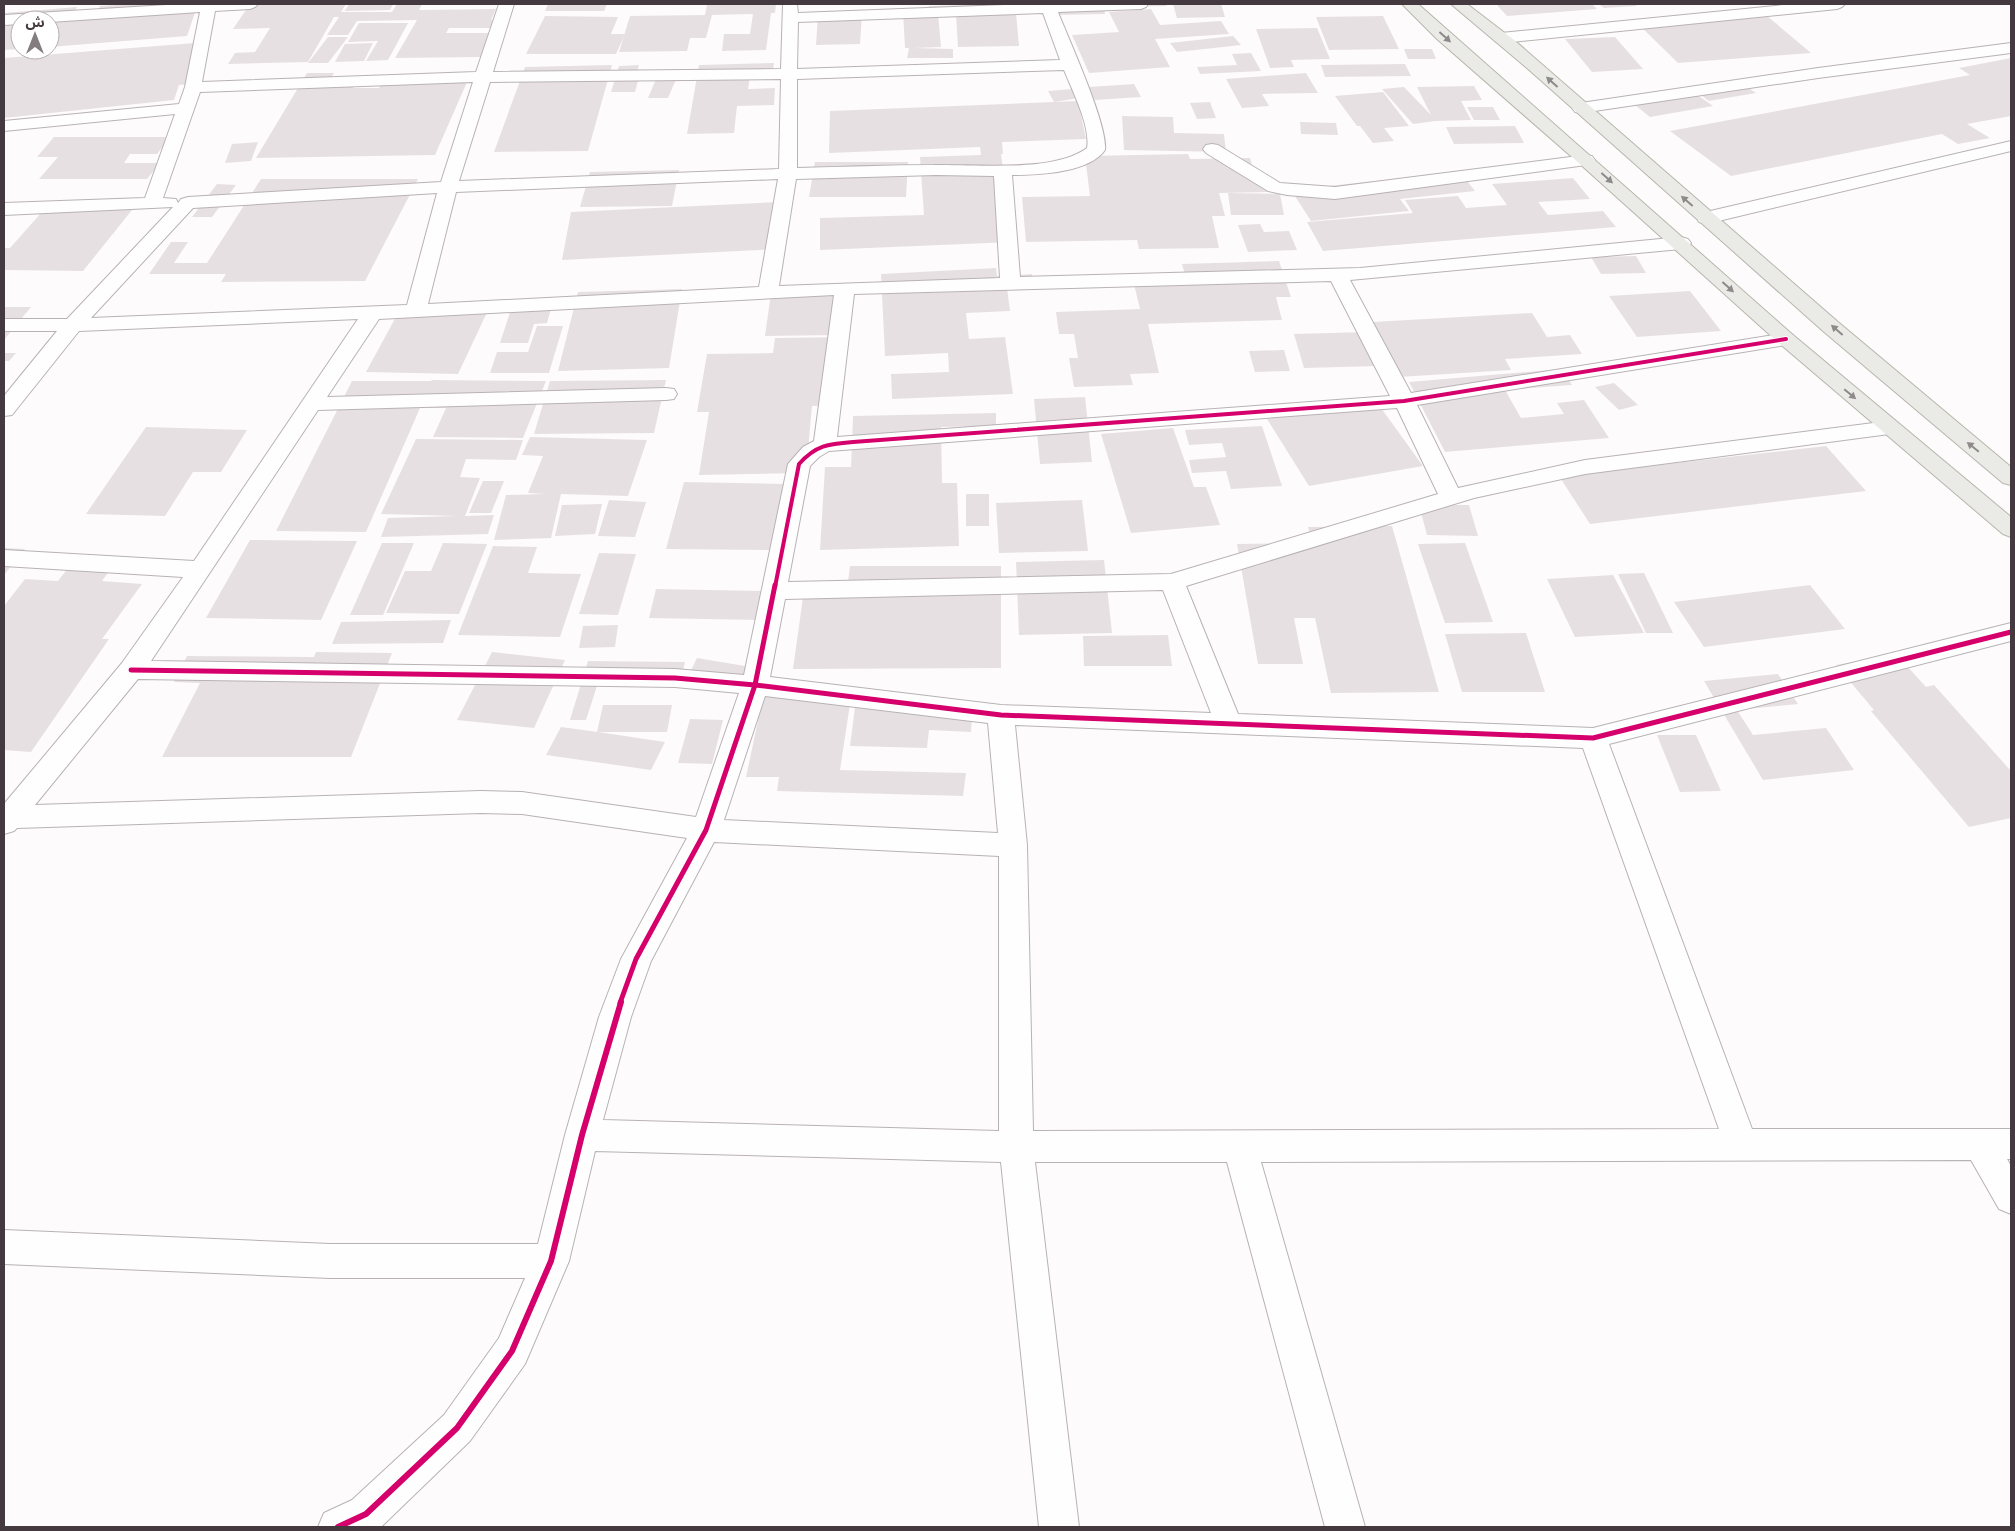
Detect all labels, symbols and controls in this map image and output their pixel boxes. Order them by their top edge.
north arrow [10,10,60,60]
text: ش [25,13,45,31]
one-way arrow [1438,31,1450,43]
one-way arrow [1547,76,1559,88]
one-way arrow [1601,172,1613,184]
one-way arrow [1681,196,1693,207]
one-way arrow [1722,281,1734,293]
one-way arrow [1830,325,1843,336]
one-way arrow [1843,388,1855,400]
one-way arrow [1967,442,1980,453]

